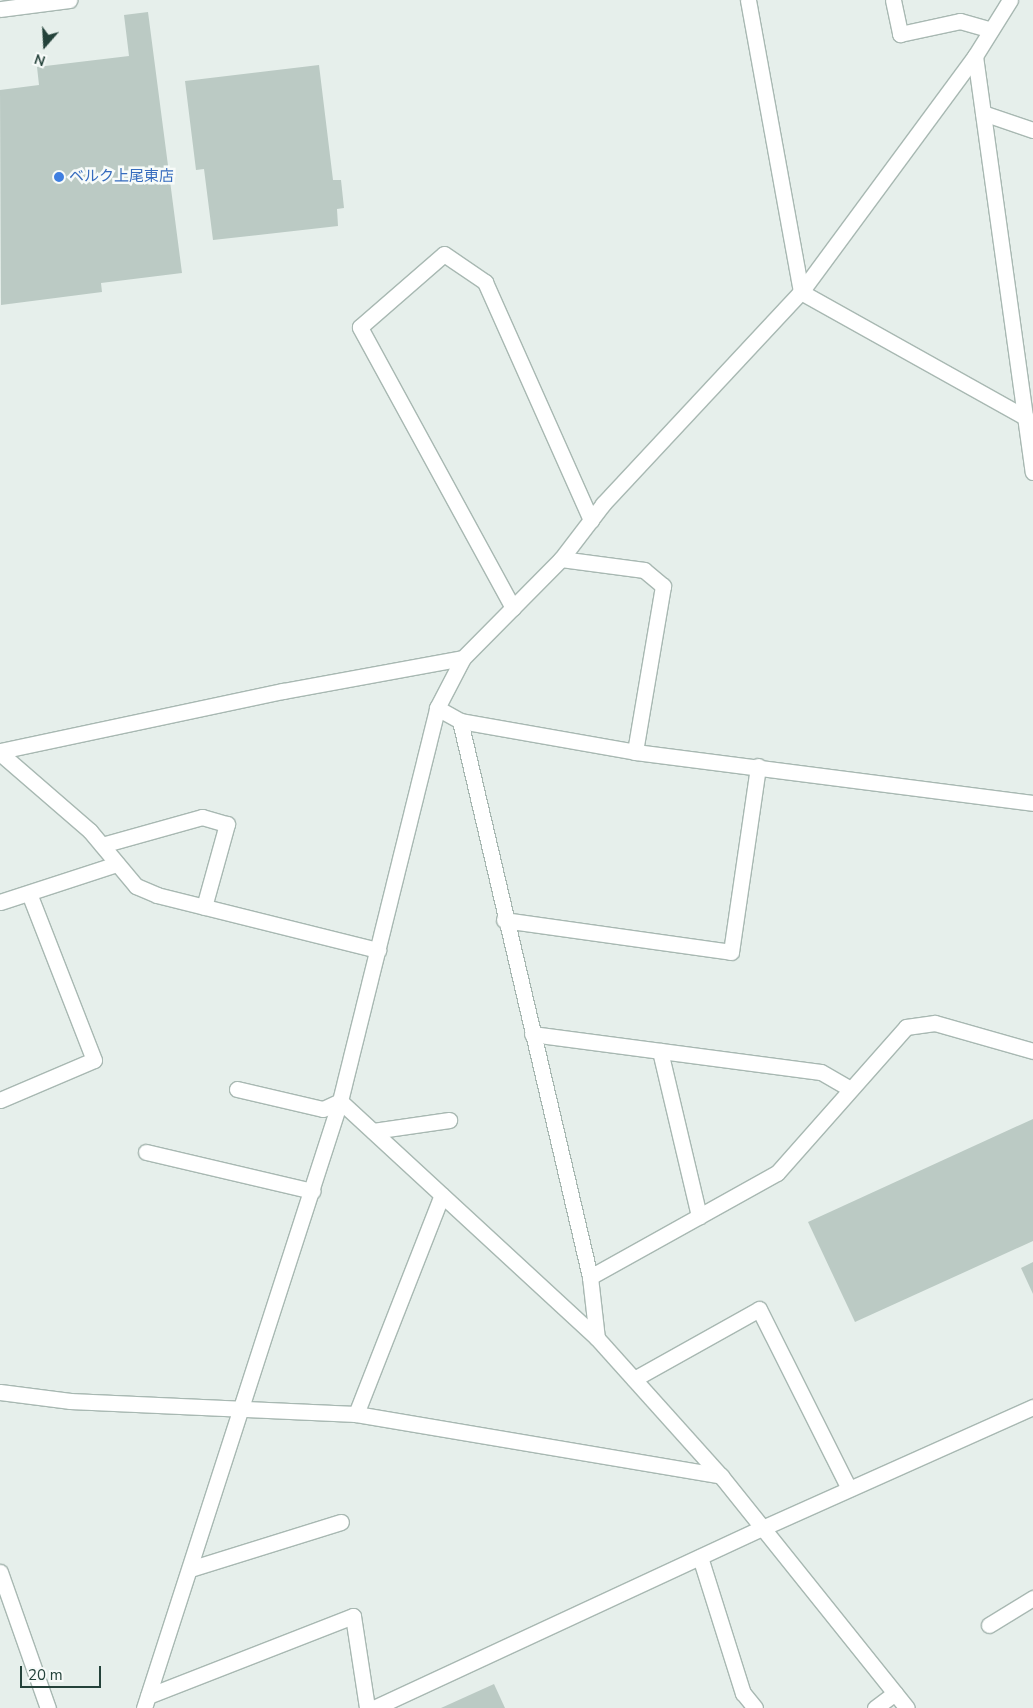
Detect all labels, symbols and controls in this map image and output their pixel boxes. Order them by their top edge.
north arrow [20,20,70,70]
text: N [32,49,48,70]
place label: ベルク上尾東店 [69,168,174,186]
marker: ベルク上尾東店 [53,171,65,183]
scale bar [22,1656,104,1688]
text: 20 m [28,1665,63,1685]

